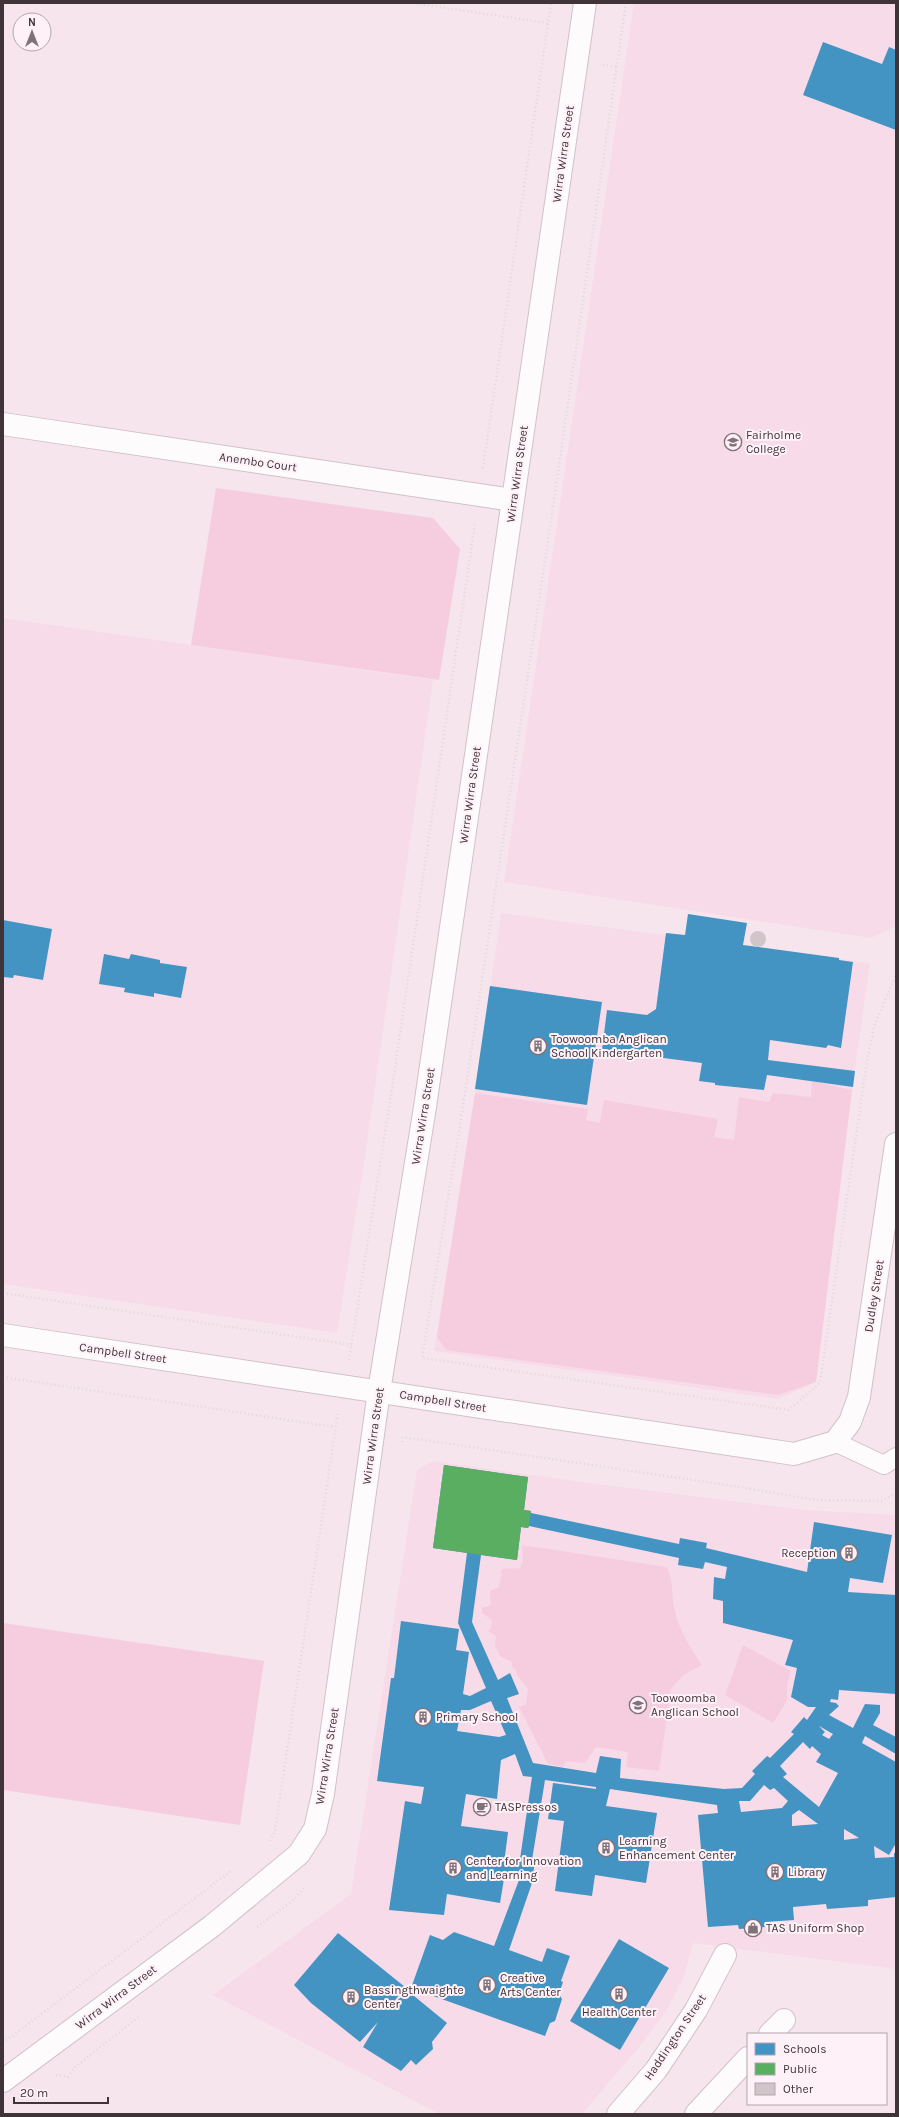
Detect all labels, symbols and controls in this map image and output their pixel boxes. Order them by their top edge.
north arrow [12,12,52,52]
text: N [28,16,36,29]
street label: Wirra Wirra Street [549,104,577,203]
street label: Wirra Wirra Street [503,424,531,523]
place label: Fairholme College [746,428,801,456]
school or university icon: Fairholme College [723,432,743,452]
street label: Anembo Court [218,450,298,474]
street label: Wirra Wirra Street [456,745,484,844]
place label: Toowoomba Anglican School Kindergarten [551,1032,667,1060]
building icon: Toowoomba Anglican School Kindergarten [528,1036,548,1056]
street label: Wirra Wirra Street [408,1066,438,1165]
street label: Dudley Street [861,1258,887,1333]
street label: Campbell Street [78,1340,168,1366]
street label: Wirra Wirra Street [359,1386,387,1485]
street label: Campbell Street [398,1387,488,1415]
building icon: Reception [839,1543,859,1563]
place label: Reception [781,1546,836,1560]
place label: Toowoomba Anglican School [651,1691,739,1719]
school or university icon: Toowoomba Anglican School [628,1695,648,1715]
street label: Wirra Wirra Street [312,1706,342,1805]
building icon: Primary School [413,1707,433,1727]
place label: Primary School [436,1710,518,1724]
cafe icon: TASPressos [472,1797,492,1817]
place label: TASPressos [495,1800,557,1814]
place label: Learning Enhancement Center [619,1834,735,1862]
building icon: Learning Enhancement Center [596,1838,616,1858]
place label: Center for Innovation and Learning [466,1854,581,1882]
building icon: Center for Innovation and Learning [443,1858,463,1878]
building icon: Library [765,1862,785,1882]
place label: Library [788,1865,826,1879]
shop icon: TAS Uniform Shop [743,1918,763,1938]
place label: TAS Uniform Shop [766,1921,864,1935]
street label: Wirra Wirra Street [73,1962,160,2032]
place label: Creative Arts Center [500,1971,561,1999]
building icon: Creative Arts Center [477,1975,497,1995]
place label: Bassingthwaighte Center [364,1983,464,2011]
building icon: Health Center [609,1984,629,2004]
building icon: Bassingthwaighte Center [341,1987,361,2007]
street label: Haddington Street [641,1991,709,2083]
place label: Health Center [582,2005,657,2019]
legend [747,2033,887,2105]
text: Schools [783,2042,826,2056]
text: Public [783,2062,817,2076]
scale bar [14,2079,108,2105]
text: Other [783,2082,814,2096]
text: 20 m [20,2086,48,2100]

